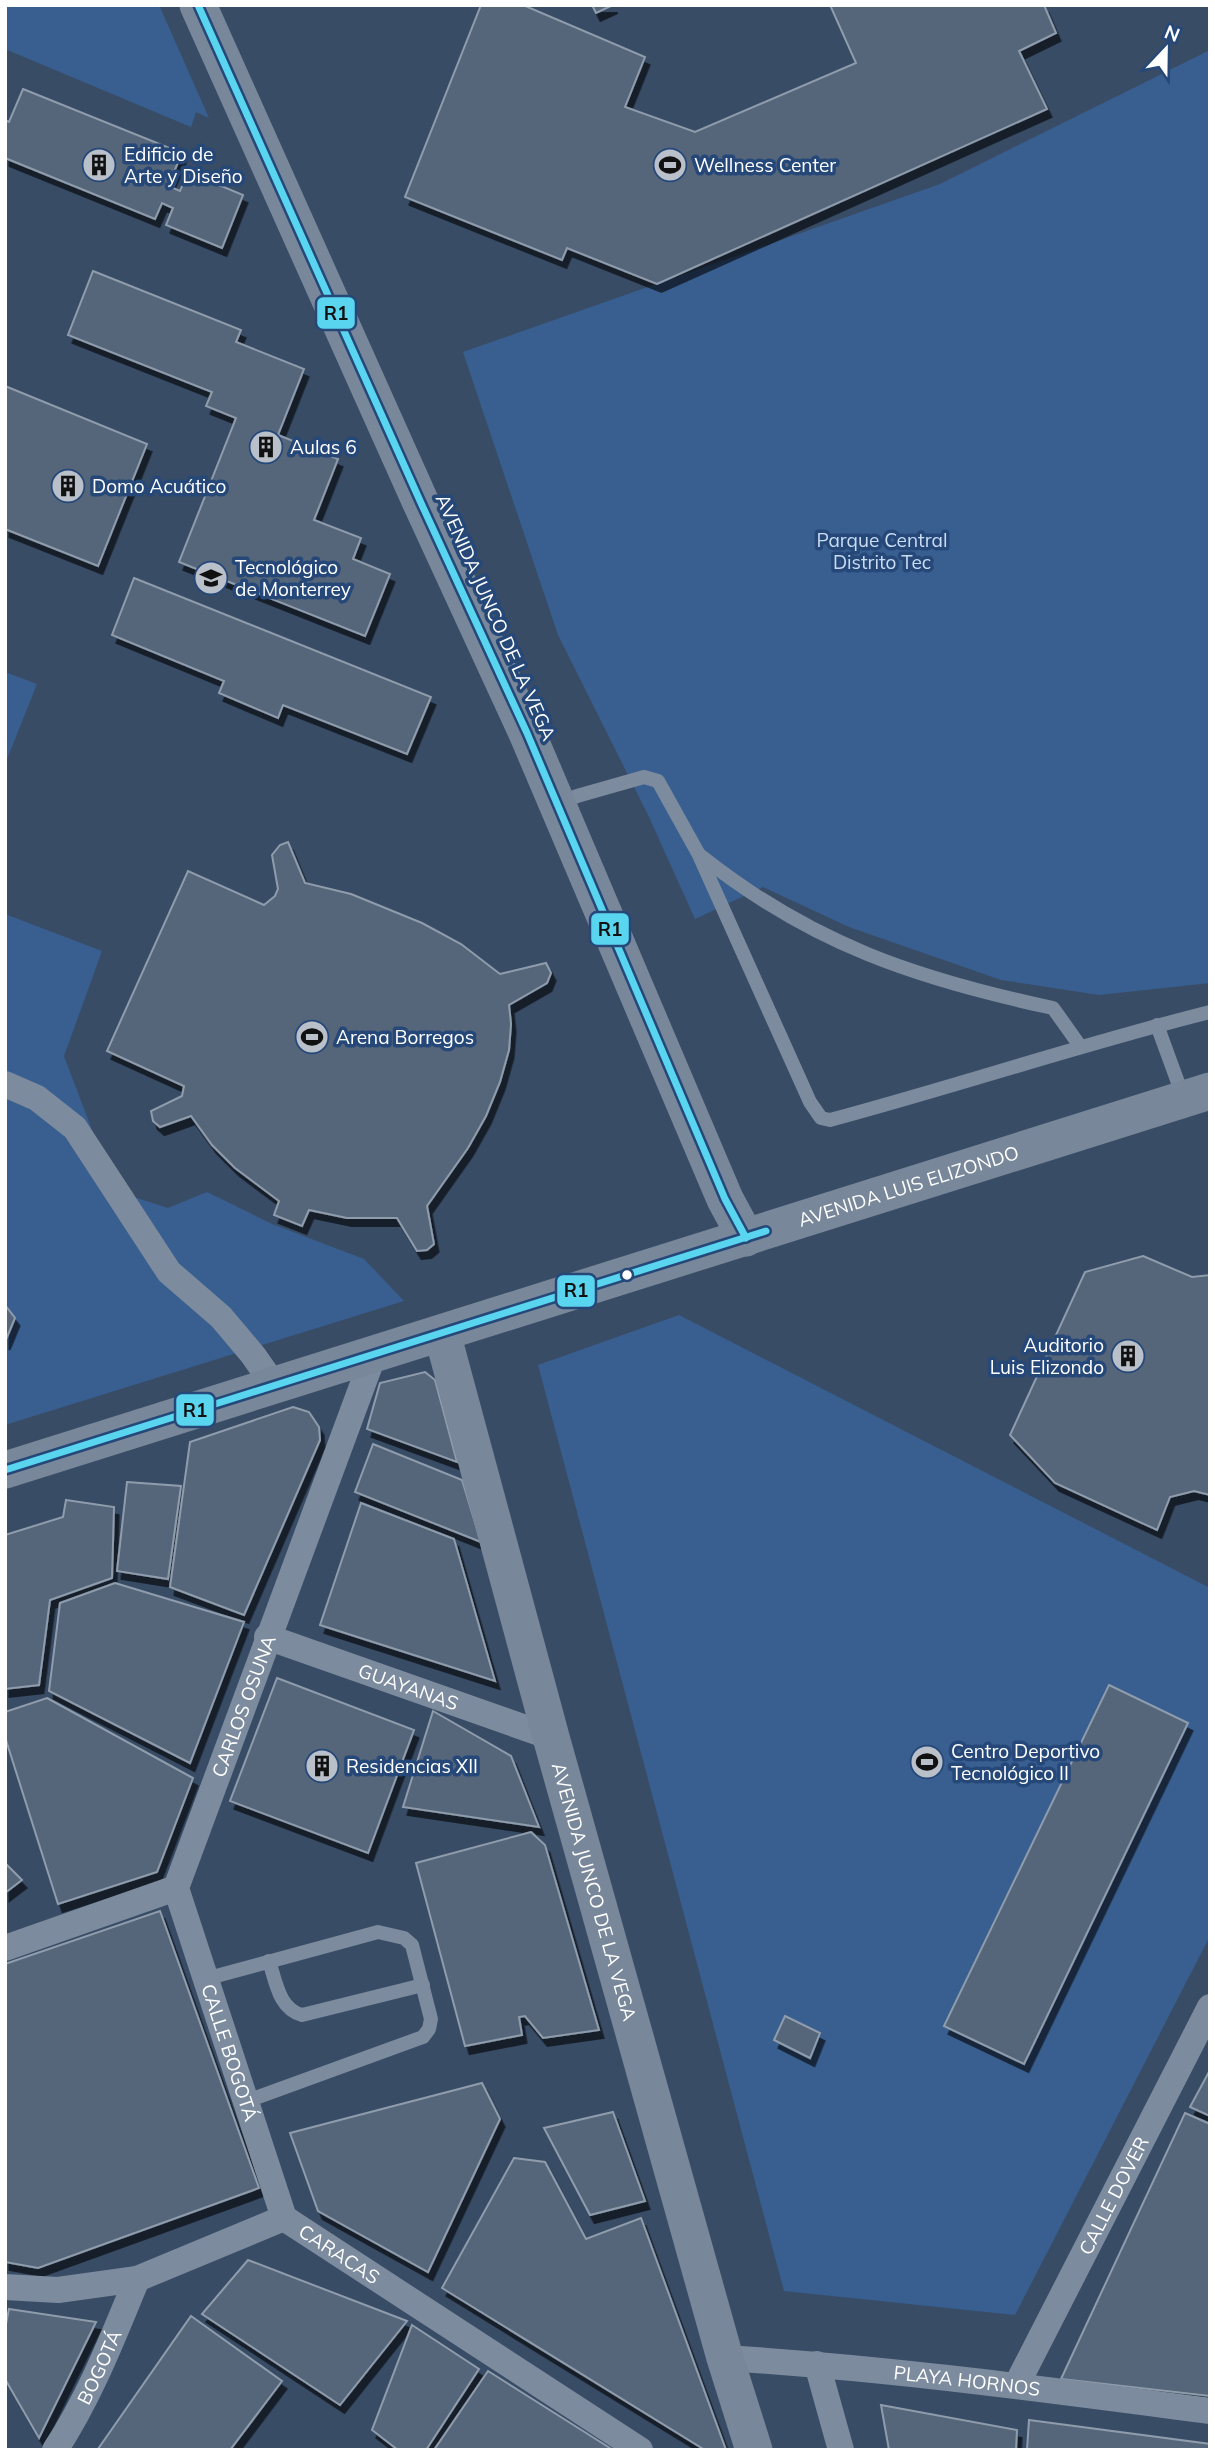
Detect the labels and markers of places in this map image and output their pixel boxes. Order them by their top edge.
place label: Edificio de Arte y Diseño [124,142,243,188]
building icon: Edificio de Arte y Diseño [80,146,118,184]
sports icon: Wellness Center [651,146,689,184]
place label: Wellness Center [694,153,836,177]
building icon: Aulas 6 [247,428,285,466]
place label: Aulas 6 [290,435,357,459]
building icon: Domo Acuático [49,467,87,505]
place label: Domo Acuático [92,474,226,498]
place label: Tecnológico de Monterrey [235,555,351,601]
school or university icon: Tecnológico de Monterrey [192,559,230,597]
sports icon: Arena Borregos [293,1018,331,1056]
place label: Arena Borregos [336,1025,474,1049]
unlabelled marker [620,1268,634,1282]
place label: Auditorio Luis Elizondo [990,1333,1104,1379]
building icon: Auditorio Luis Elizondo [1109,1337,1147,1375]
place label: Centro Deportivo Tecnológico II [951,1739,1100,1785]
sports icon: Centro Deportivo Tecnológico II [908,1743,946,1781]
building icon: Residencias XII [303,1747,341,1785]
place label: Residencias XII [346,1754,478,1778]

